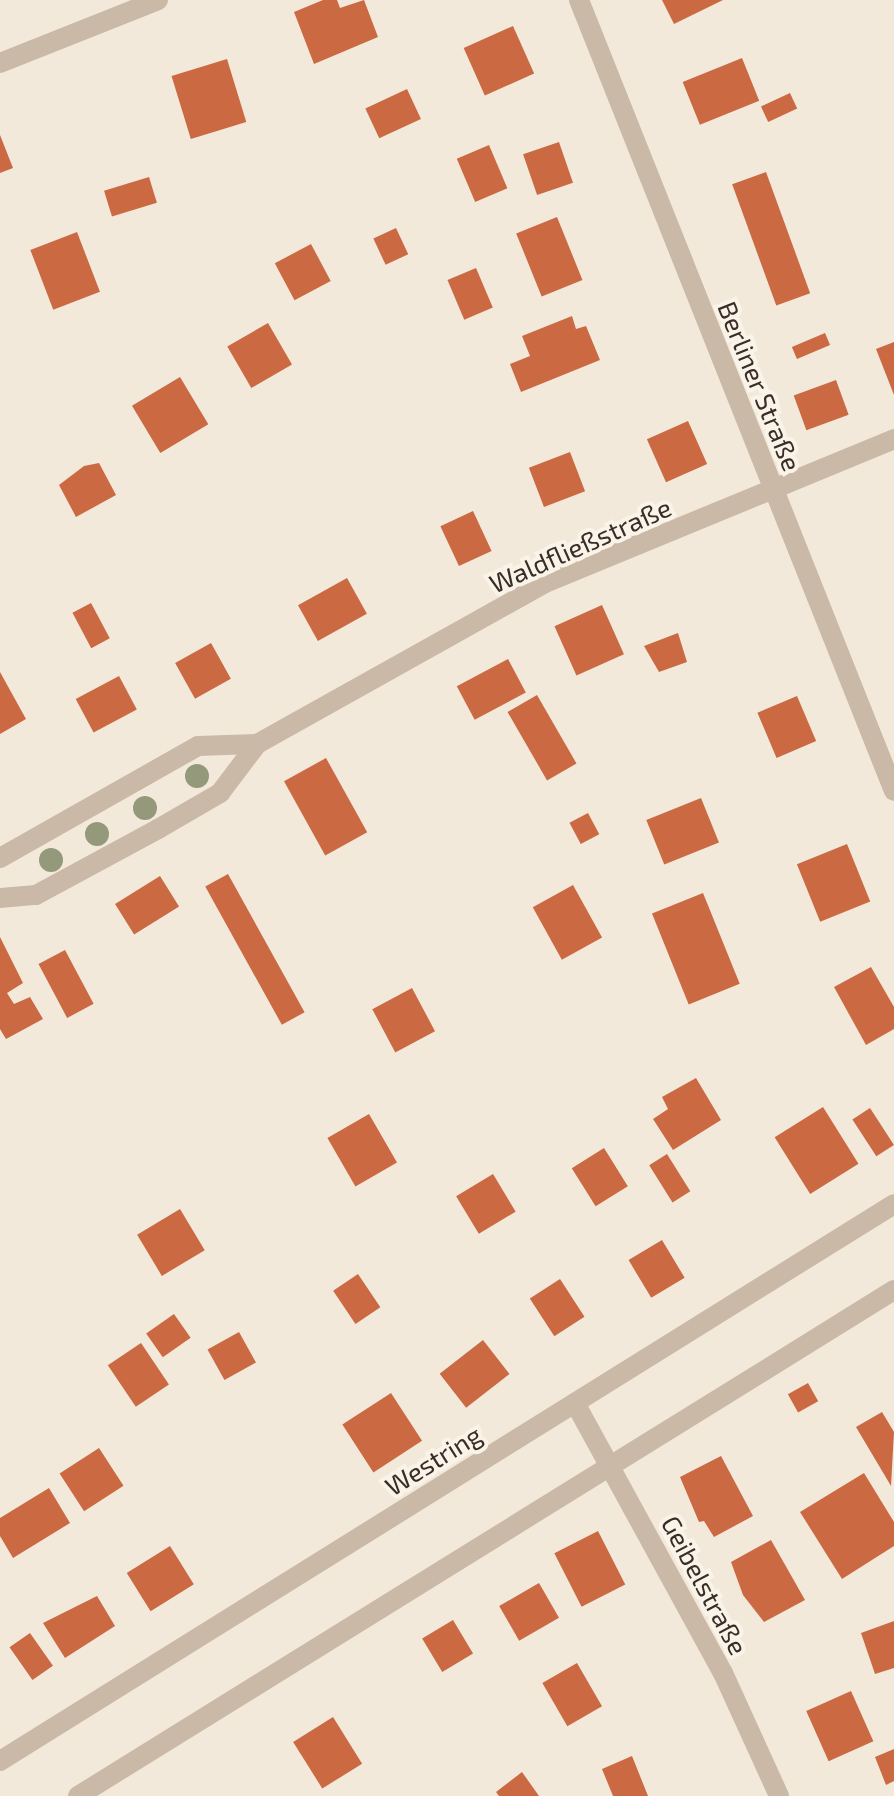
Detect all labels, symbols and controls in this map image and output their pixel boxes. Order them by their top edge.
street label: Berliner Straße [712,296,808,476]
street label: Waldfließstraße [484,491,676,599]
street label: Westring [379,1418,487,1502]
street label: Geibelstraße [655,1510,755,1660]

